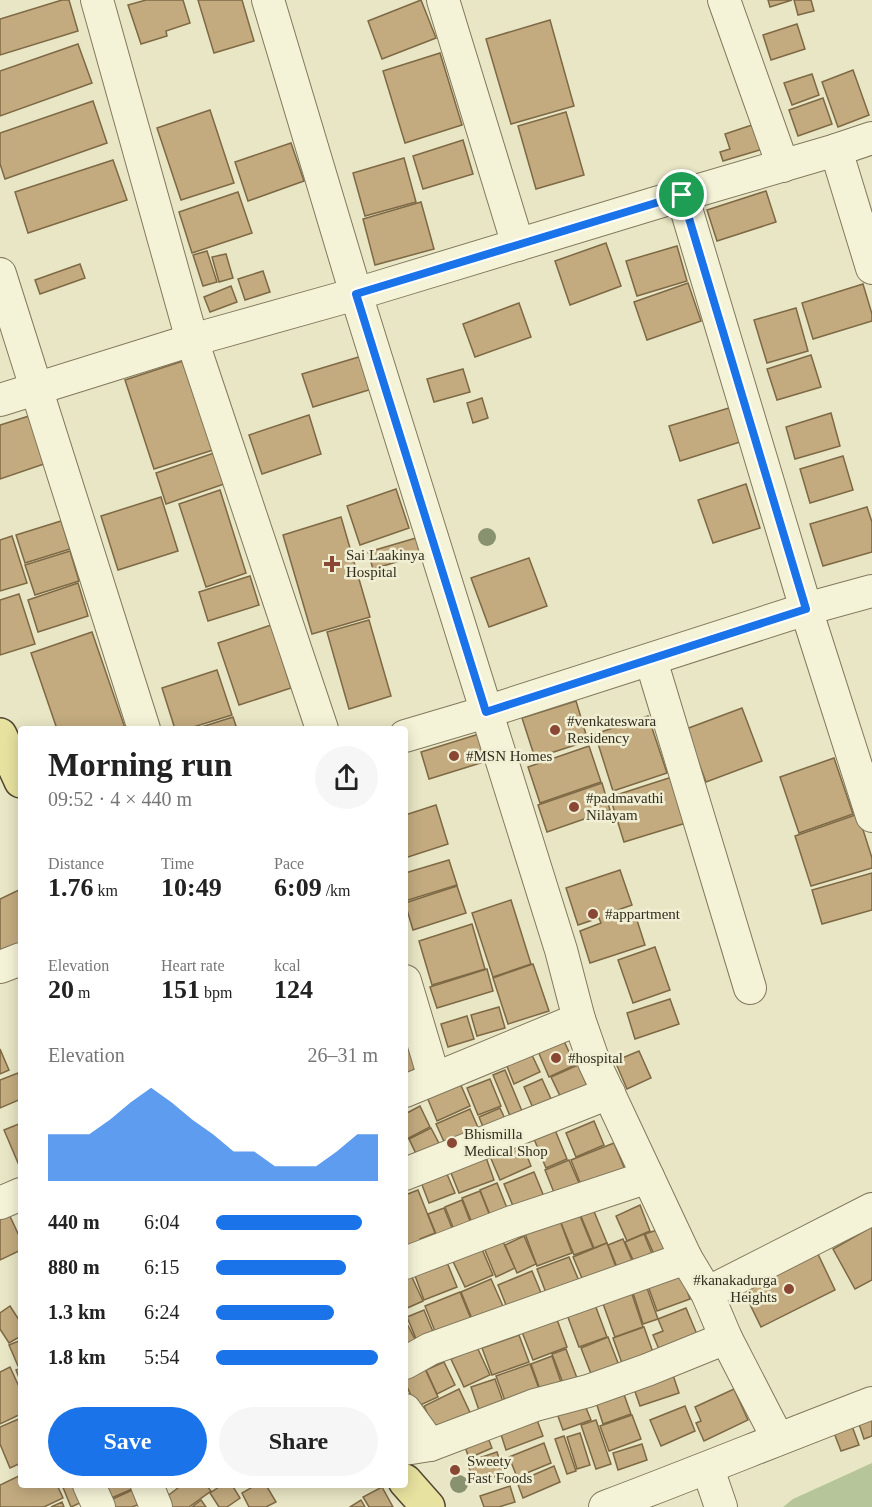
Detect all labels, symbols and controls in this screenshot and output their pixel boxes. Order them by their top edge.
pin [656,169,707,220]
icon: arrive [665,178,698,211]
place label: Sai Laakinya Hospital [346,547,425,580]
marker: Sai Laakinya Hospital [323,555,341,573]
place label: #venkateswara Residency [567,713,656,746]
marker: #venkateswara Residency [548,723,562,737]
button: share [315,746,378,809]
text: Morning run [48,747,232,783]
place label: #MSN Homes [466,748,552,764]
marker: #MSN Homes [447,749,461,763]
text: 09:52 · 4 × 440 m [48,788,192,810]
place label: #padmavathi Nilayam [586,790,663,823]
marker: #padmavathi Nilayam [567,800,581,814]
text: Distance [48,855,104,872]
text: Time [161,855,194,872]
text: Pace [274,855,304,872]
text: 1.76 [48,873,94,902]
text: 10:49 [161,873,222,902]
text: 6:09 [274,873,322,902]
text: km [94,882,118,899]
text: /km [322,882,351,899]
place label: #appartment [605,906,681,922]
marker: #appartment [586,907,600,921]
text: Elevation [48,957,109,974]
text: Heart rate [161,957,225,974]
text: kcal [274,957,301,974]
text: 20 [48,975,74,1004]
text: 151 [161,975,200,1004]
text: 124 [274,975,313,1004]
text: m [74,984,90,1001]
text: bpm [200,984,232,1001]
text: Elevation [48,1044,125,1066]
text: 26–31 m [307,1044,378,1066]
place label: #hospital [568,1050,623,1066]
marker: #hospital [549,1051,563,1065]
place label: Bhismilla Medical Shop [464,1126,548,1159]
marker: Bhismilla Medical Shop [445,1136,459,1150]
text: 440 m [48,1211,100,1233]
text: 6:04 [144,1211,180,1233]
text: 880 m [48,1256,100,1278]
text: 6:15 [144,1256,180,1278]
place label: #kanakadurga Heights [693,1272,777,1305]
marker: #kanakadurga Heights [782,1282,796,1296]
text: 1.3 km [48,1301,106,1323]
text: 6:24 [144,1301,180,1323]
text: 1.8 km [48,1346,106,1368]
text: 5:54 [144,1346,180,1368]
button: Save [48,1407,207,1476]
button: Share [219,1407,378,1476]
place label: Sweety Fast Foods [467,1453,533,1486]
marker: Sweety Fast Foods [448,1463,462,1477]

